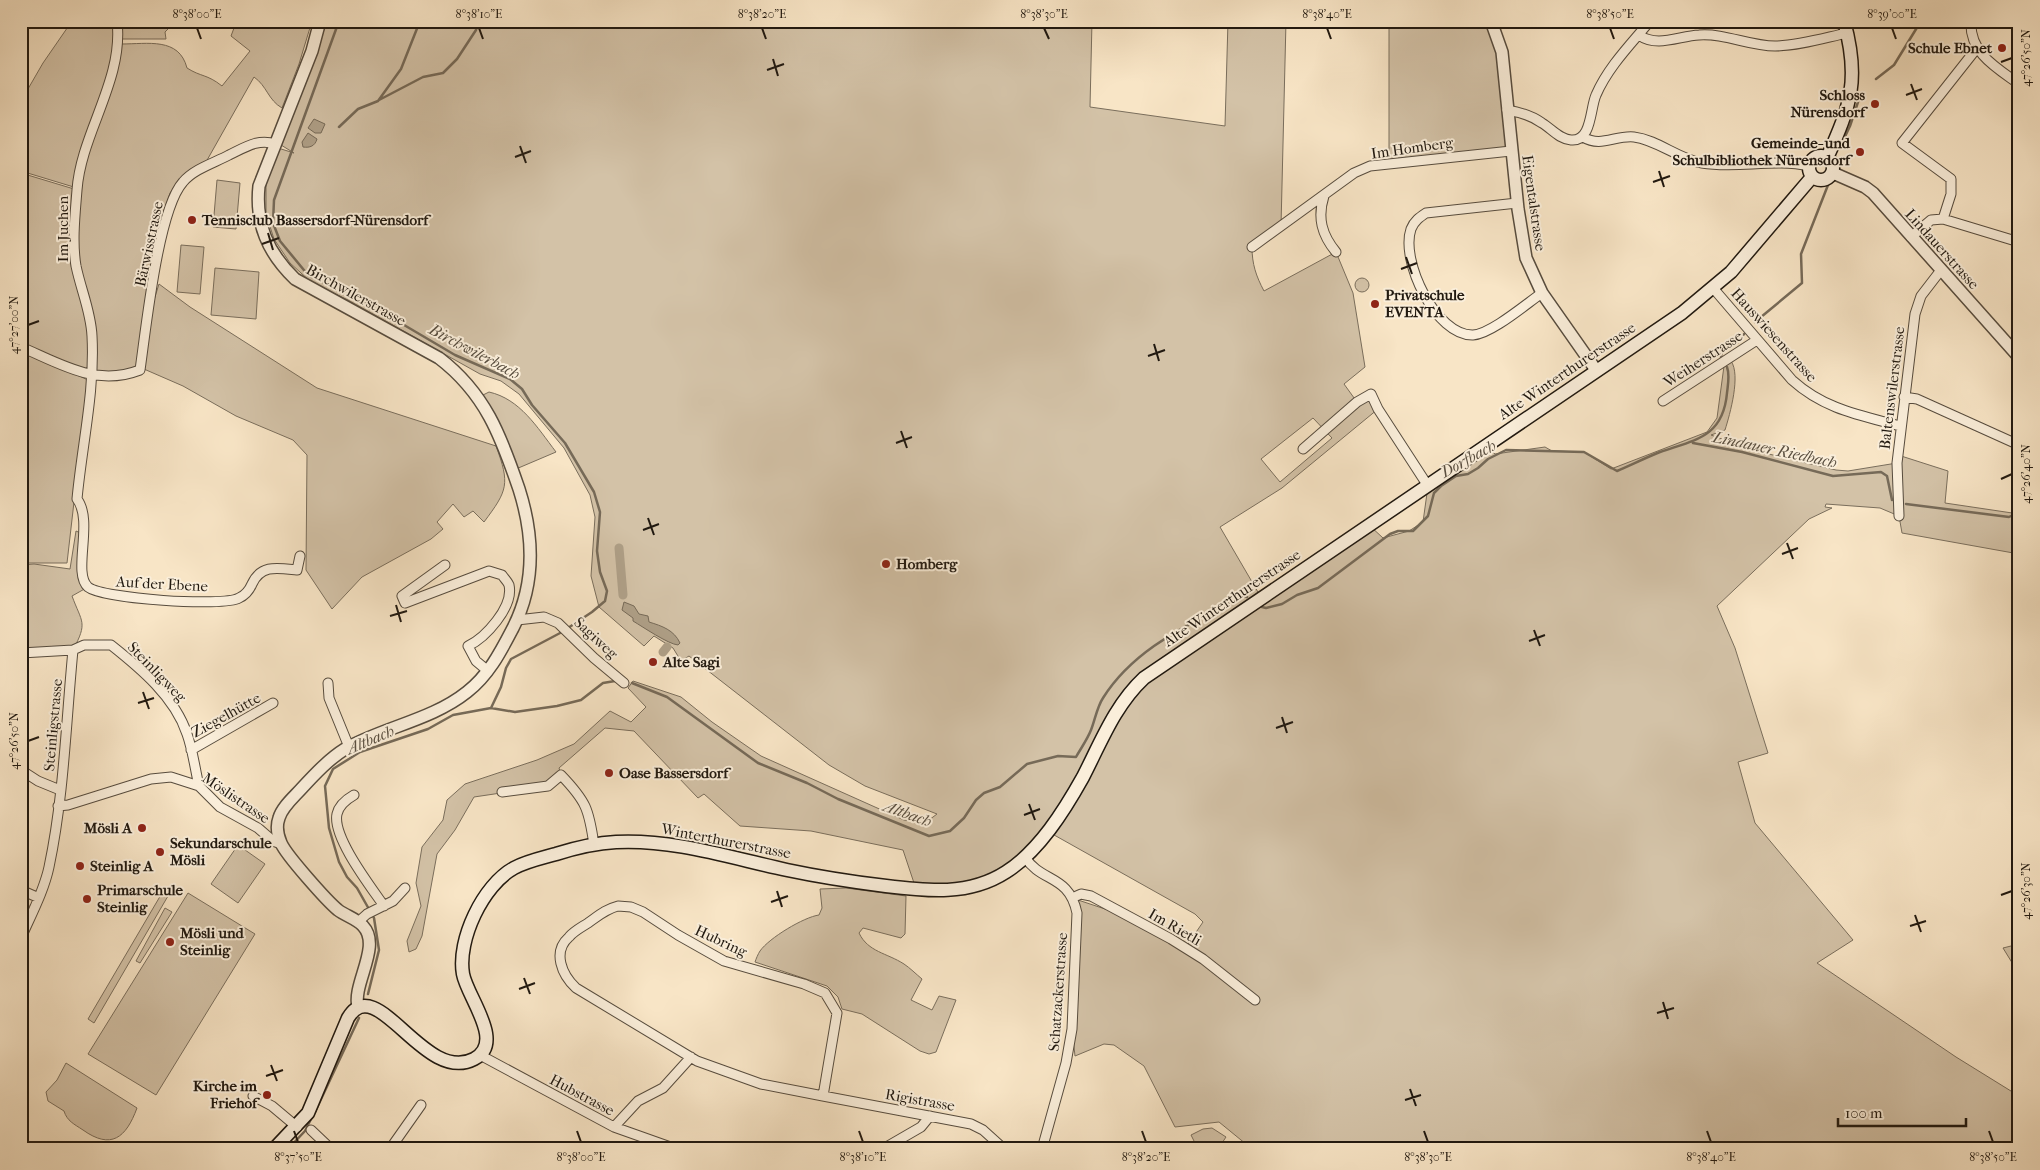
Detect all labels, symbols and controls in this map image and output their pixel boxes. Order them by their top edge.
text: 8°38'00"E [172,7,222,21]
text: 8°38'10"E [456,7,502,21]
text: 8°38'20"E [738,7,786,21]
text: 8°38'30"E [1020,7,1068,21]
text: 8°38'40"E [1302,7,1352,21]
text: 8°38'50"E [1586,7,1634,21]
text: 8°39'00"E [1867,7,1917,21]
text: 47°26'50"N [2019,29,2033,87]
place label: Schule Ebnet [1908,39,1993,57]
marker: Schule Ebnet [1996,42,2008,54]
place label: Schloss Nürensdorf [1790,86,1869,121]
marker: Schloss Nürensdorf [1869,98,1881,110]
street label: Im Homberg [1370,133,1455,163]
place label: Gemeinde- und Schulbibliothek Nürensdorf [1673,134,1854,169]
marker: Gemeinde- und Schulbibliothek Nürensdorf [1854,146,1866,158]
street label: Eigentalstrasse [1518,154,1550,253]
street label: Im Juchen [54,196,72,262]
street label: Bärwisstrasse [131,199,167,288]
street label: Lindauerstrasse [1901,205,1983,293]
place label: Tennisclub Bassersdorf-Nürensdorf [201,211,432,229]
marker: Tennisclub Bassersdorf-Nürensdorf [186,214,198,226]
street label: Birchwilerstrasse [303,260,410,330]
street label: Hauswiesenstrasse [1727,284,1821,386]
place label: Privatschule EVENTA [1385,286,1465,321]
text: 47°27'00"N [7,296,21,354]
marker: Privatschule EVENTA [1369,298,1381,310]
street label: Alte Winterthurerstrasse [1494,318,1639,424]
water label: Birchwilerbach [425,319,523,383]
street label: Baltenswilerstrasse [1876,325,1909,451]
street label: Weiherstrasse [1659,327,1746,392]
water label: Lindauer Riedbach [1710,427,1839,472]
water label: Dorfbach [1436,436,1499,482]
text: 47°26'40"N [2019,444,2033,504]
street label: Alte Winterthurerstrasse [1159,545,1304,651]
place label: Homberg [896,555,958,573]
marker: Homberg [880,558,892,570]
street label: Auf der Ebene [115,573,209,595]
street label: Sagiweg [570,613,622,663]
street label: Steinligweg [124,638,191,707]
place label: Alte Sagi [662,653,721,671]
marker: Alte Sagi [647,656,659,668]
street label: Steinligstrasse [40,677,66,772]
street label: Ziegelhütte [188,688,264,741]
text: 47°26'50"N [7,712,21,770]
water label: Altbach [342,721,397,759]
place label: Oase Bassersdorf [619,764,732,782]
marker: Oase Bassersdorf [603,767,615,779]
street label: Möslistrasse [199,769,274,828]
water label: Altbach [879,795,934,831]
place label: Mösli A [83,819,133,837]
street label: Winterthurerstrasse [659,819,793,863]
marker: Mösli A [136,822,148,834]
place label: Sekundarschule Mösli [169,834,272,869]
marker: Sekundarschule Mösli [154,846,166,858]
place label: Steinlig A [90,857,154,875]
marker: Steinlig A [74,860,86,872]
text: 47°26'30"N [2019,862,2033,920]
place label: Primarschule Steinlig [97,881,183,916]
marker: Primarschule Steinlig [81,893,93,905]
street label: Im Rietli [1145,905,1205,950]
street label: Hubring [692,921,751,961]
place label: Mösli und Steinlig [179,924,245,959]
street label: Schatzackerstrasse [1045,931,1071,1052]
marker: Mösli und Steinlig [164,936,176,948]
street label: Hubstrasse [547,1070,618,1120]
place label: Kirche im Friehof [193,1077,261,1112]
street label: Rigistrasse [884,1085,957,1115]
marker: Kirche im Friehof [261,1089,273,1101]
scale bar [1838,1095,1965,1127]
text: 100 m [1845,1104,1883,1122]
text: 8°37'50"E [274,1150,322,1164]
text: 8°38'00"E [556,1150,606,1164]
text: 8°38'10"E [840,1150,886,1164]
text: 8°38'20"E [1122,1150,1170,1164]
text: 8°38'30"E [1404,1150,1452,1164]
text: 8°38'40"E [1686,1150,1736,1164]
text: 8°38'50"E [1969,1150,2017,1164]

